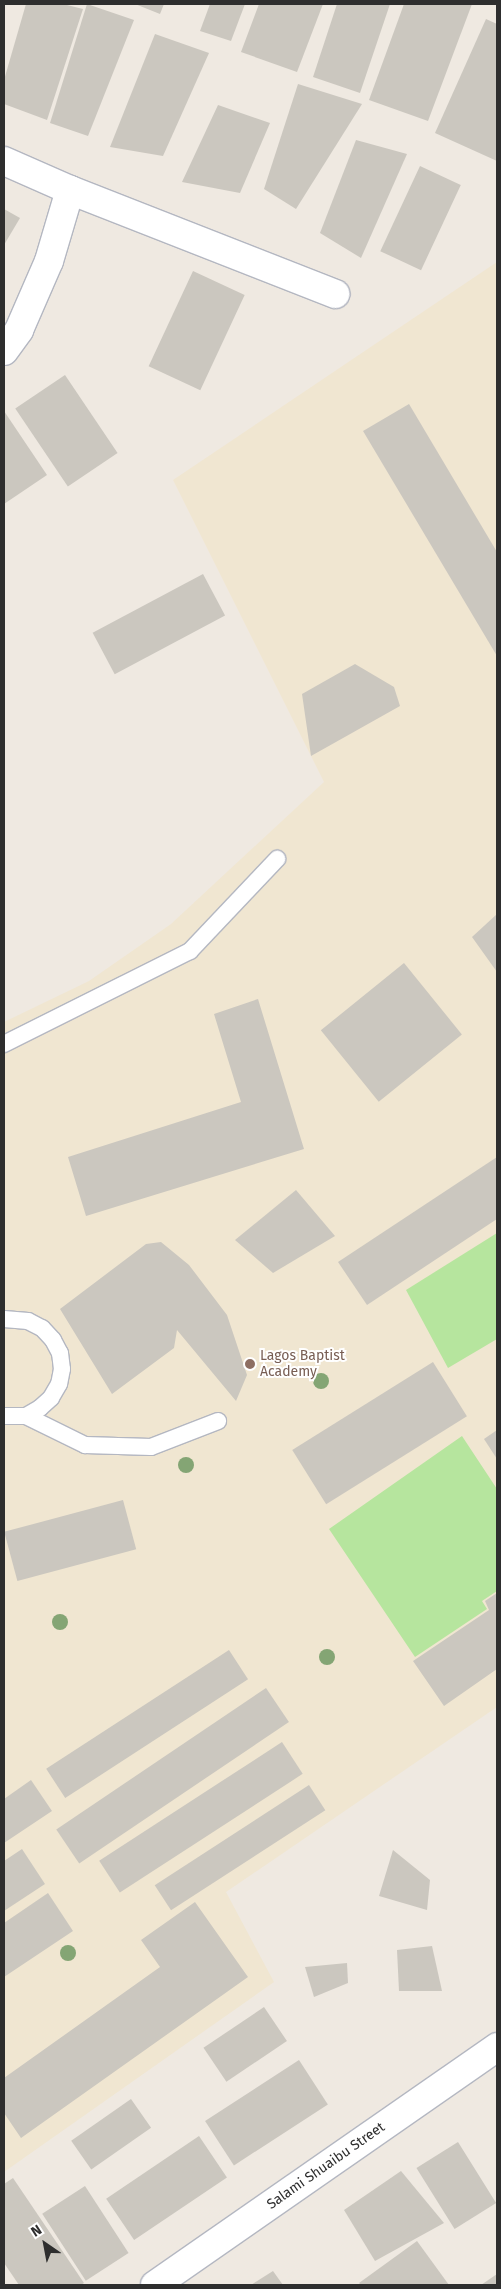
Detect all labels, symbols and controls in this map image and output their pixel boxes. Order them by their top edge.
place label: Lagos Baptist Academy [260,1348,345,1380]
marker: Lagos Baptist Academy [244,1358,256,1370]
street label: Salami Shuaibu Street [264,2119,388,2213]
north arrow [20,2219,70,2269]
text: N [28,2221,45,2241]

